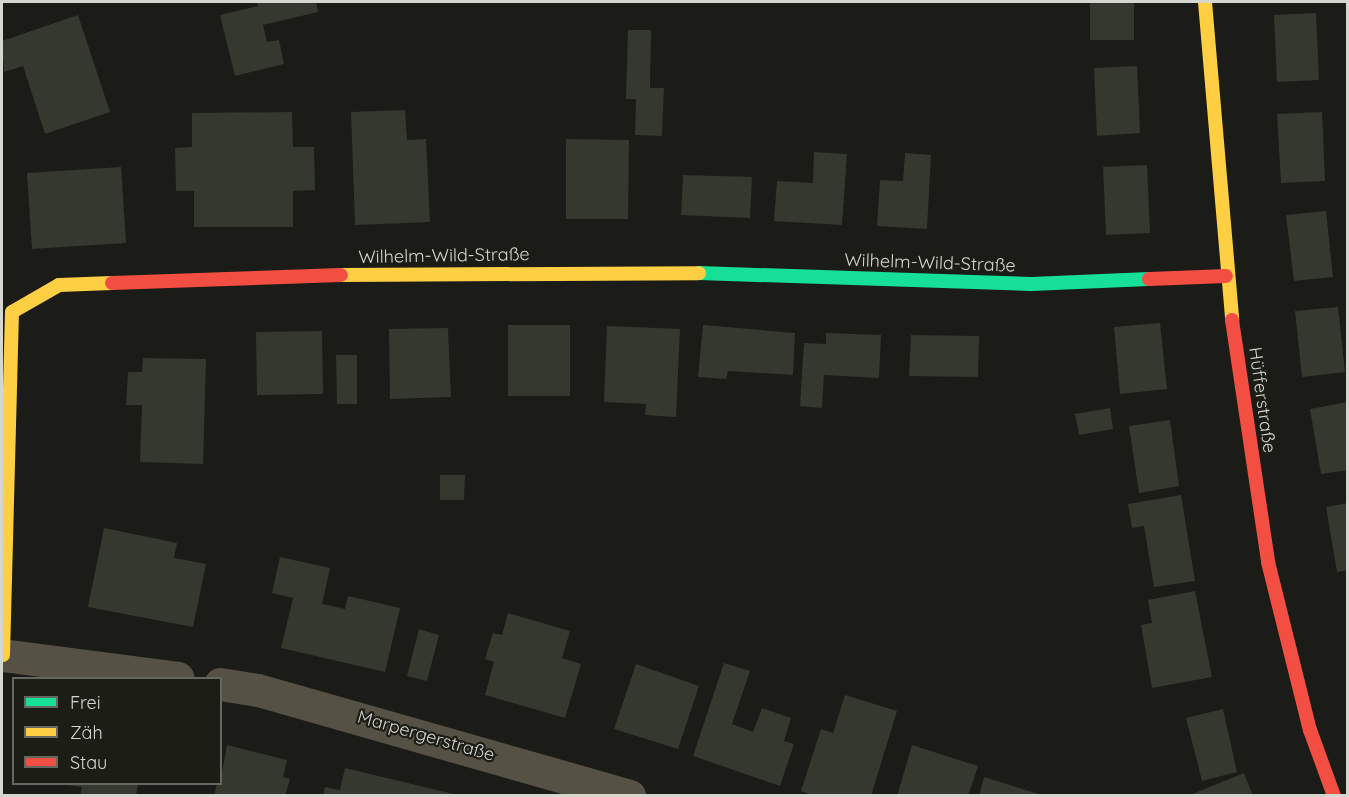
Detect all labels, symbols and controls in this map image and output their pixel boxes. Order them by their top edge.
street label: Wilhelm-Wild-Straße [358,244,530,268]
street label: Wilhelm-Wild-Straße [844,249,1016,277]
street label: Hüfferstraße [1244,346,1280,454]
legend [12,677,222,785]
text: Frei [70,691,101,714]
street label: Marpergerstraße [355,706,497,766]
text: Zäh [70,721,103,744]
text: Stau [70,751,107,774]

